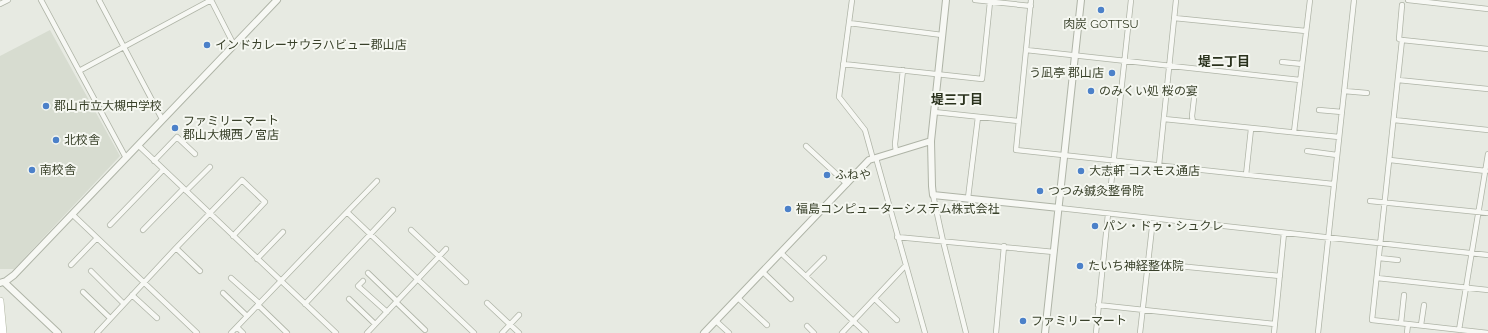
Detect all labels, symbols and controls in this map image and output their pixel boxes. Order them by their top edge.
marker: 肉炭 GOTTSU [1096,5,1106,15]
place label: 肉炭 GOTTSU [1063,17,1139,31]
place label: インドカレーサウラハビュー郡山店 [215,38,407,52]
marker: インドカレーサウラハビュー郡山店 [202,40,212,50]
district label: 堤二丁目 [1198,54,1250,69]
place label: う凪亭 郡山店 [1029,66,1104,80]
marker: う凪亭 郡山店 [1107,68,1117,78]
place label: のみくい処 桜の宴 [1099,84,1198,98]
marker: のみくい処 桜の宴 [1086,86,1096,96]
district label: 堤三丁目 [931,92,983,107]
place label: 郡山市立大槻中学校 [54,99,162,113]
marker: 郡山市立大槻中学校 [41,101,51,111]
place label: ファミリーマート 郡山大槻西ノ宮店 [183,114,279,142]
marker: ファミリーマート 郡山大槻西ノ宮店 [170,123,180,133]
place label: 北校舎 [64,133,100,147]
marker: 北校舎 [51,135,61,145]
place label: 南校舎 [40,163,76,177]
place label: 大志軒 コスモス通店 [1089,164,1200,178]
marker: 南校舎 [27,165,37,175]
marker: 大志軒 コスモス通店 [1076,166,1086,176]
place label: ふねや [835,168,871,182]
marker: ふねや [822,170,832,180]
place label: つつみ鍼灸整骨院 [1048,184,1144,198]
marker: つつみ鍼灸整骨院 [1035,186,1045,196]
place label: 福島コンピューターシステム株式会社 [796,202,999,216]
marker: 福島コンピューターシステム株式会社 [783,204,793,214]
place label: パン・ドゥ・シュクレ [1103,219,1224,233]
marker: パン・ドゥ・シュクレ [1090,221,1100,231]
place label: たいち神経整体院 [1088,259,1184,273]
marker: たいち神経整体院 [1075,261,1085,271]
place label: ファミリーマート [1031,314,1127,328]
marker: ファミリーマート [1018,316,1028,326]

